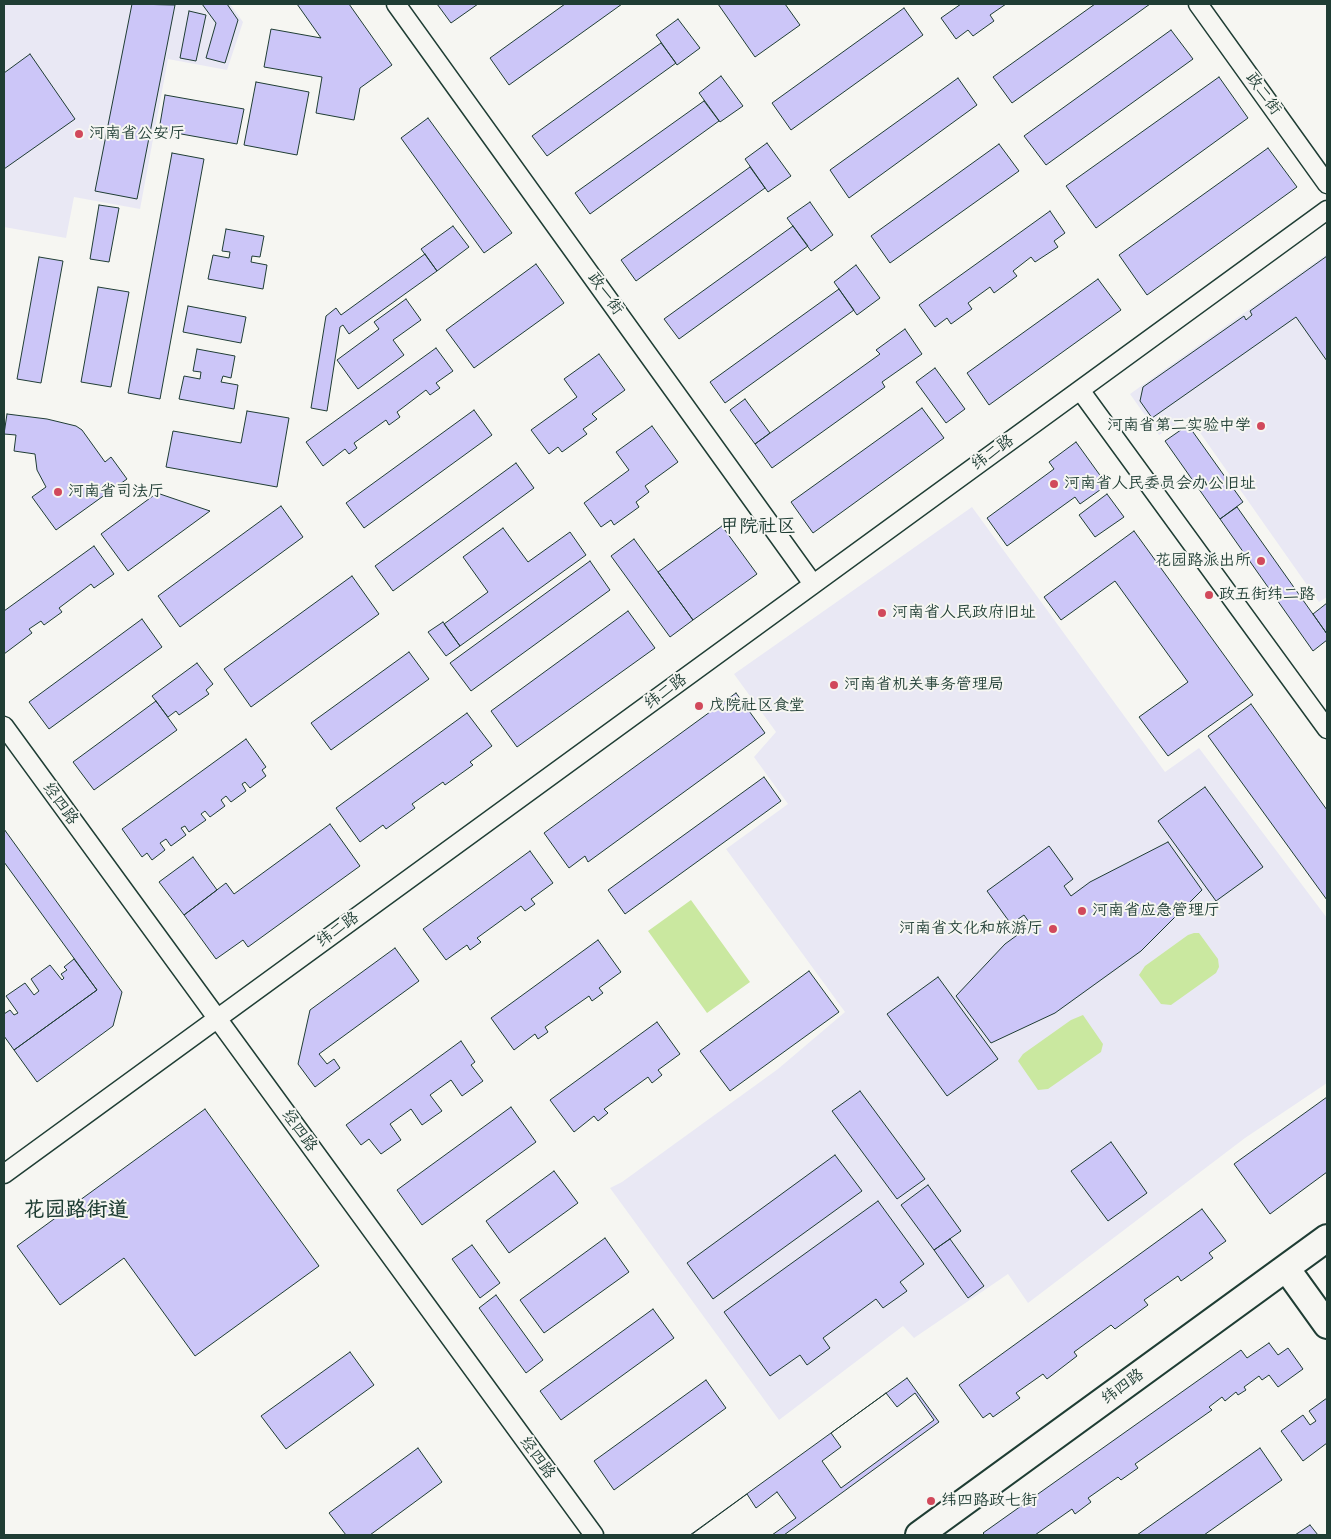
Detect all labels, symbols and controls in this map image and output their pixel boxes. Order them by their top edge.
street label: 政二街 [1241,69,1285,119]
place label: 河南省公安厅 [89,124,185,144]
marker: 河南省公安厅 [73,128,85,140]
street label: 政一街 [583,269,627,319]
place label: 河南省第二实验中学 [1107,416,1251,436]
marker: 河南省第二实验中学 [1255,420,1267,432]
street label: 纬二路 [968,431,1018,475]
place label: 河南省人民委员会办公旧址 [1064,474,1256,494]
marker: 河南省人民委员会办公旧址 [1048,478,1060,490]
place label: 河南省司法厅 [68,482,164,502]
marker: 河南省司法厅 [52,486,64,498]
district label: 甲院社区 [720,516,796,538]
place label: 花园路派出所 [1155,551,1251,571]
marker: 花园路派出所 [1255,555,1267,567]
place label: 政五街纬二路 [1219,585,1315,605]
marker: 政五街纬二路 [1203,589,1215,601]
place label: 河南省人民政府旧址 [892,603,1036,623]
marker: 河南省人民政府旧址 [876,607,888,619]
street label: 纬二路 [641,670,691,714]
place label: 河南省机关事务管理局 [844,675,1004,695]
marker: 河南省机关事务管理局 [828,679,840,691]
place label: 戊院社区食堂 [709,696,805,716]
marker: 戊院社区食堂 [693,700,705,712]
street label: 经四路 [38,779,82,829]
place label: 河南省应急管理厅 [1092,901,1220,921]
marker: 河南省应急管理厅 [1076,905,1088,917]
street label: 纬二路 [313,908,363,952]
place label: 河南省文化和旅游厅 [899,919,1043,939]
marker: 河南省文化和旅游厅 [1047,923,1059,935]
street label: 经四路 [277,1106,321,1156]
district label: 花园路街道 [24,1198,128,1224]
street label: 纬四路 [1098,1365,1148,1409]
street label: 经四路 [515,1433,559,1483]
place label: 纬四路政七街 [941,1491,1037,1511]
marker: 纬四路政七街 [925,1495,937,1507]

